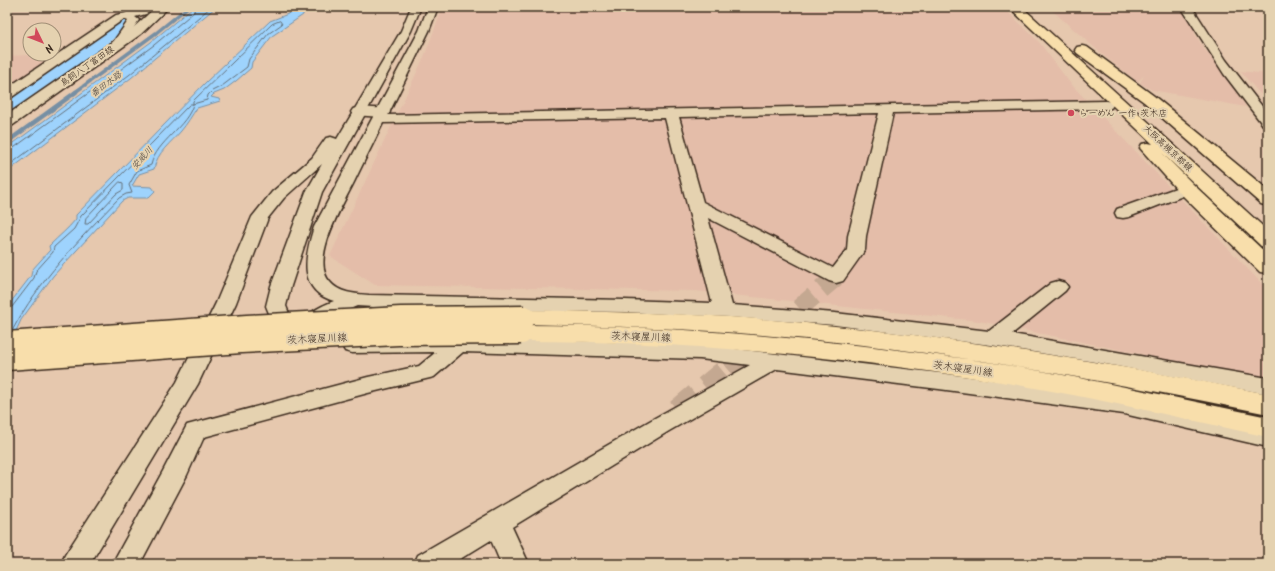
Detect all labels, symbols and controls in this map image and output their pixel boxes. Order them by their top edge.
north arrow [22,22,62,62]
text: N [40,39,58,57]
street label: 鳥飼八丁富田線 [57,42,117,91]
water label: 番田水路 [87,67,126,101]
place label: らーめん 一作 茨木店 [1079,106,1167,121]
marker: らーめん 一作 茨木店 [1066,108,1076,118]
street label: 大阪高槻京都線 [1140,121,1196,175]
water label: 安威川 [128,143,157,173]
street label: 茨木寝屋川線 [611,328,671,346]
street label: 茨木寝屋川線 [287,329,347,349]
street label: 茨木寝屋川線 [932,357,994,381]

